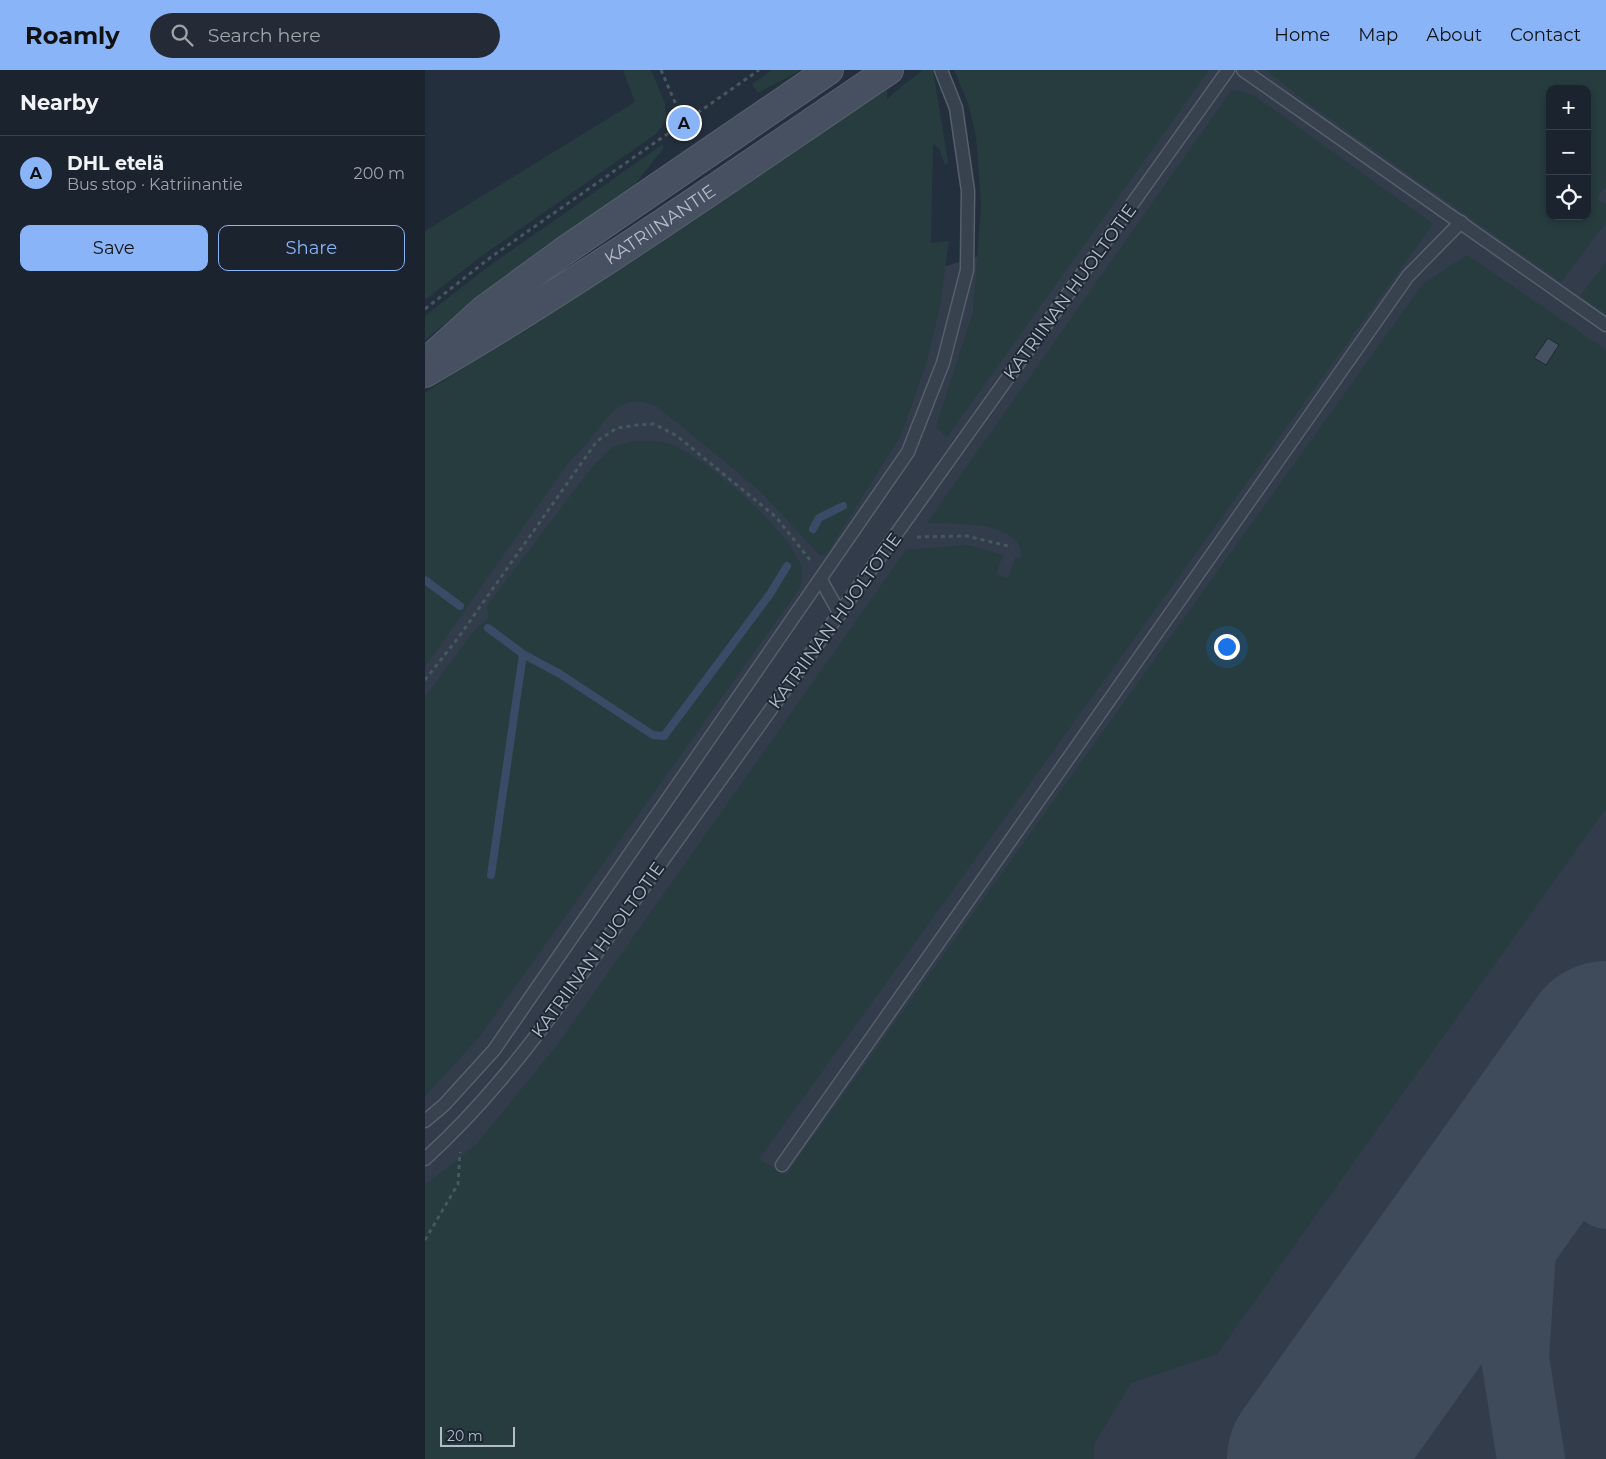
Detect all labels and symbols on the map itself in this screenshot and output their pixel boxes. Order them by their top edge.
pin: A [668,104,700,142]
street label: KATRIINANTIE [600,180,720,270]
street label: KATRIINAN HUOLTOTIE [999,200,1141,384]
street label: KATRIINAN HUOLTOTIE [764,529,906,713]
your location [1214,634,1240,660]
street label: KATRIINAN HUOLTOTIE [527,858,669,1042]
scale bar [440,1424,515,1447]

